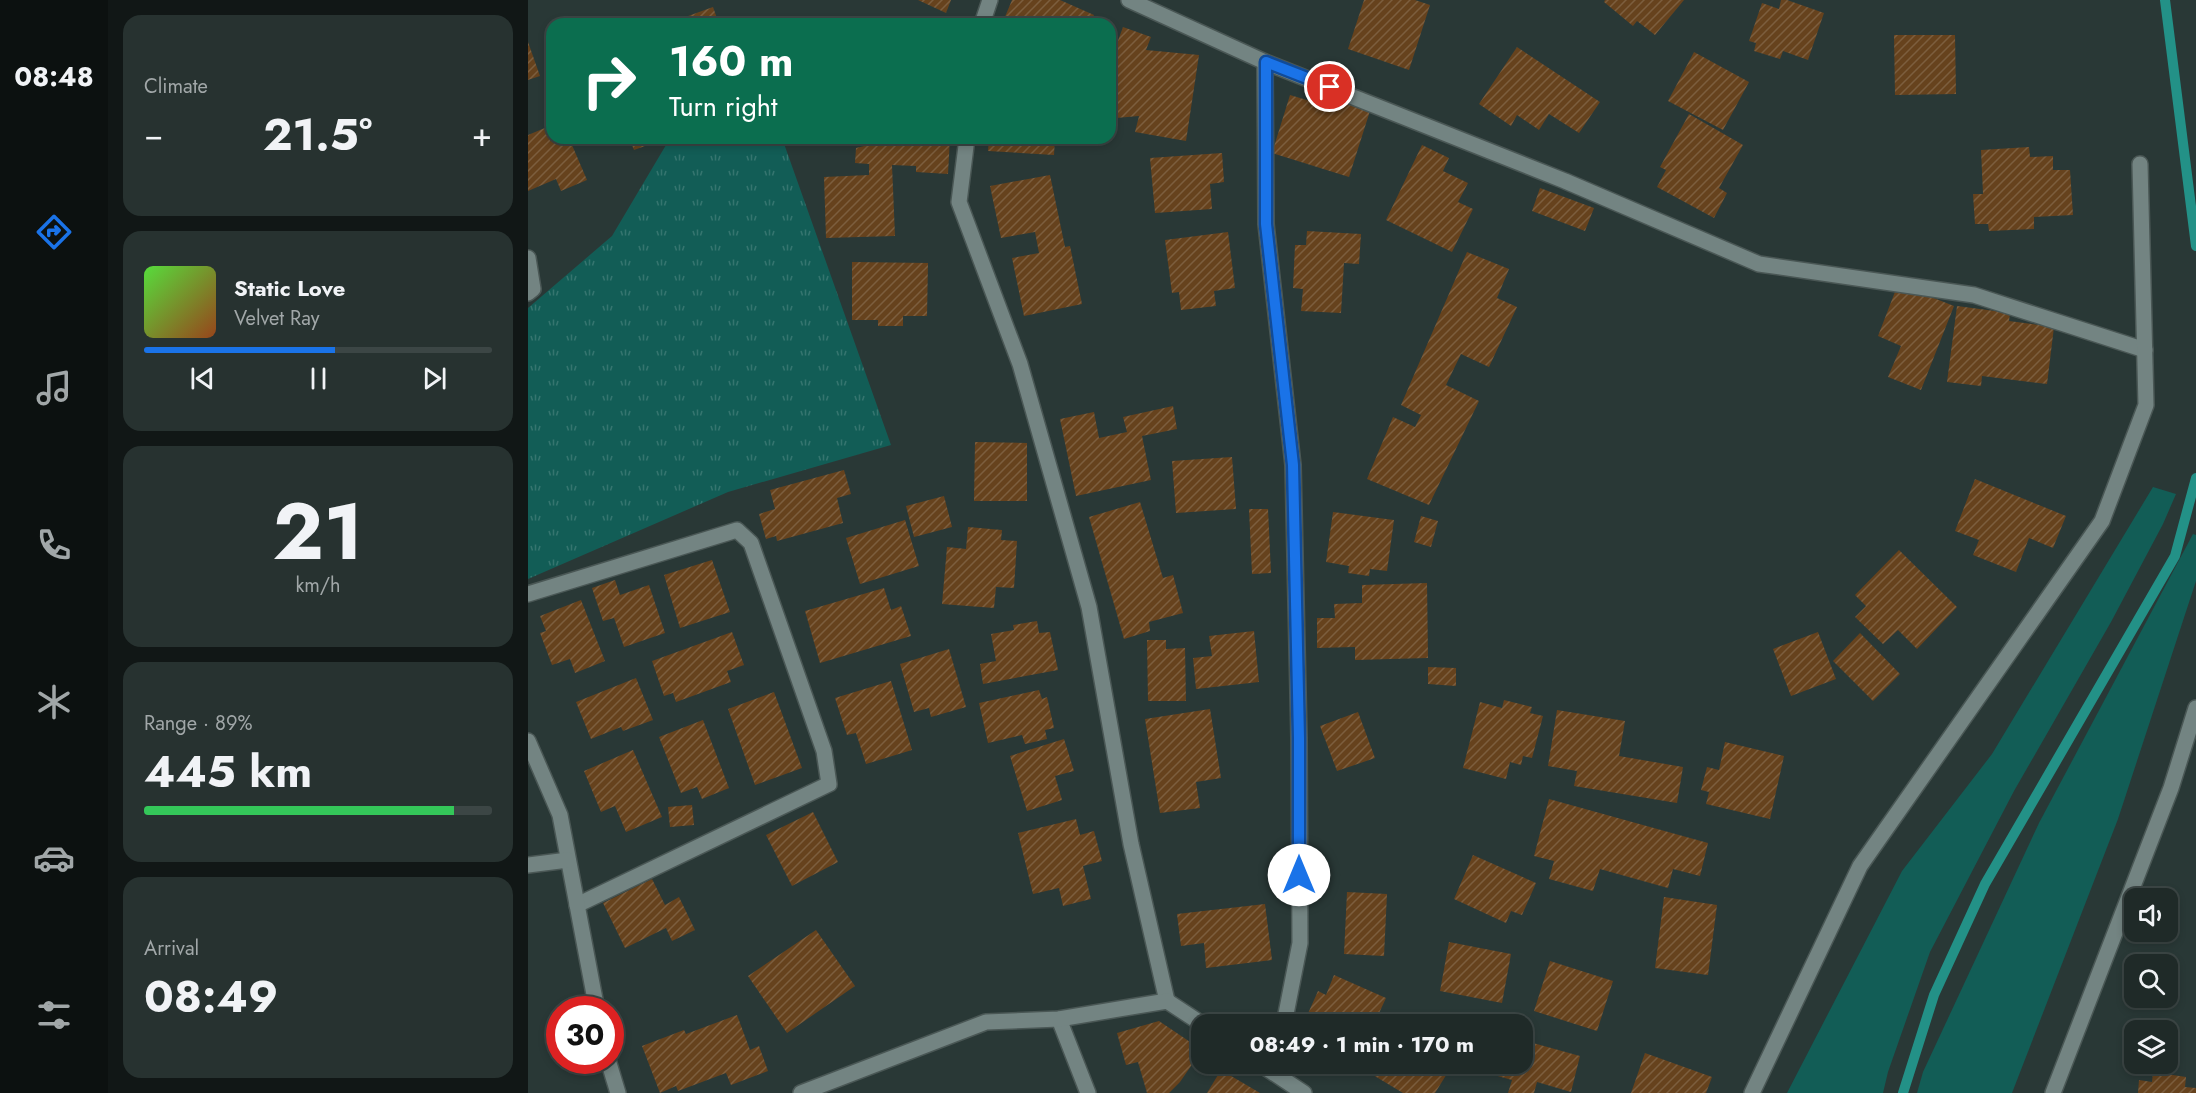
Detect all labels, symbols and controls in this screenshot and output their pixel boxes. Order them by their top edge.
text: 160 m [669,31,793,92]
icon: right [570,42,648,120]
text: 08:48 [14,57,94,96]
pin [1304,61,1355,112]
icon: arrive [1313,70,1346,103]
text: Climate [144,72,208,101]
text: Turn right [669,87,777,126]
text: 21.5° [263,102,372,167]
text: − [144,111,163,158]
text: + [472,111,492,158]
icon: directions [33,211,75,253]
text: Static Love [234,272,345,304]
text: Velvet Ray [234,304,320,333]
icon: previous [186,362,219,395]
icon: pause [302,362,335,395]
icon: next [418,362,451,395]
icon: music [33,367,75,409]
text: 21 [273,476,363,588]
icon: phone [33,524,75,566]
text: km/h [295,571,341,600]
icon: climate [33,681,75,723]
text: Range · 89% [144,709,252,738]
text: 445 km [144,739,312,804]
icon: car [33,837,75,879]
position arrow [1267,843,1331,907]
map controls [2124,888,2178,1074]
button: sound [2124,888,2178,942]
text: Arrival [144,934,199,963]
button: search [2124,954,2178,1008]
text: 08:49 [144,964,278,1029]
icon: filters [33,994,75,1036]
speed limit sign: 30 [546,996,624,1074]
button: layers [2124,1020,2178,1074]
text: 08:49 · 1 min · 170 m [1250,1028,1474,1060]

